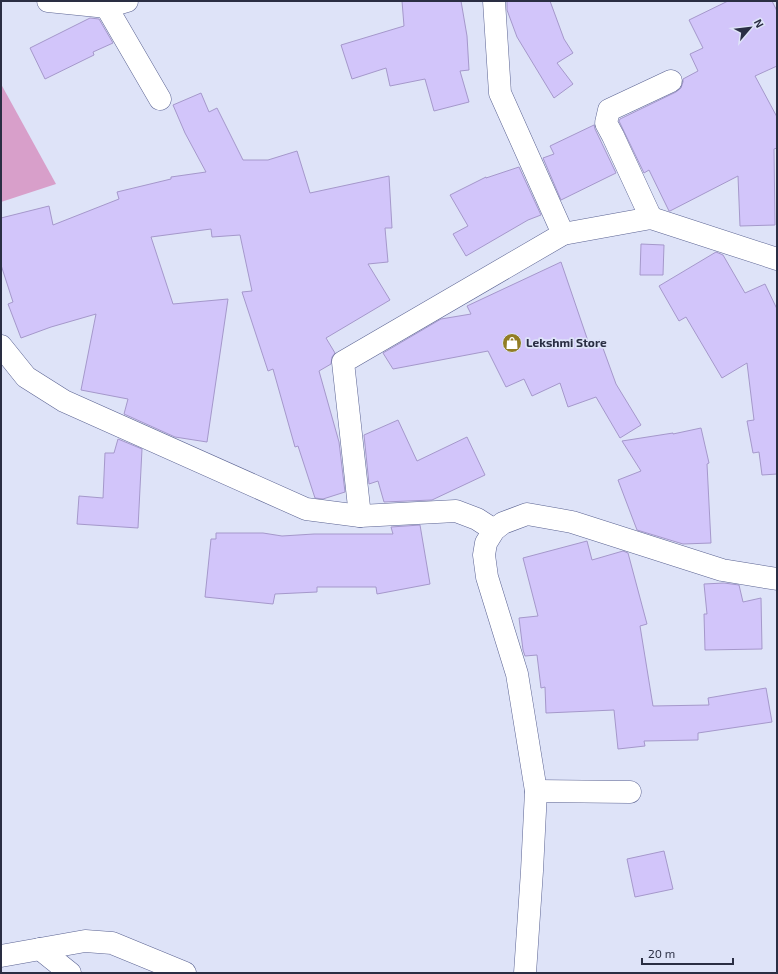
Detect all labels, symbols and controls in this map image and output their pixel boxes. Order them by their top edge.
north arrow [730,8,770,48]
text: N [752,17,767,30]
shop icon: Lekshmi Store [501,332,523,354]
place label: Lekshmi Store [526,335,607,349]
scale bar [642,940,733,966]
text: 20 m [648,946,675,960]

